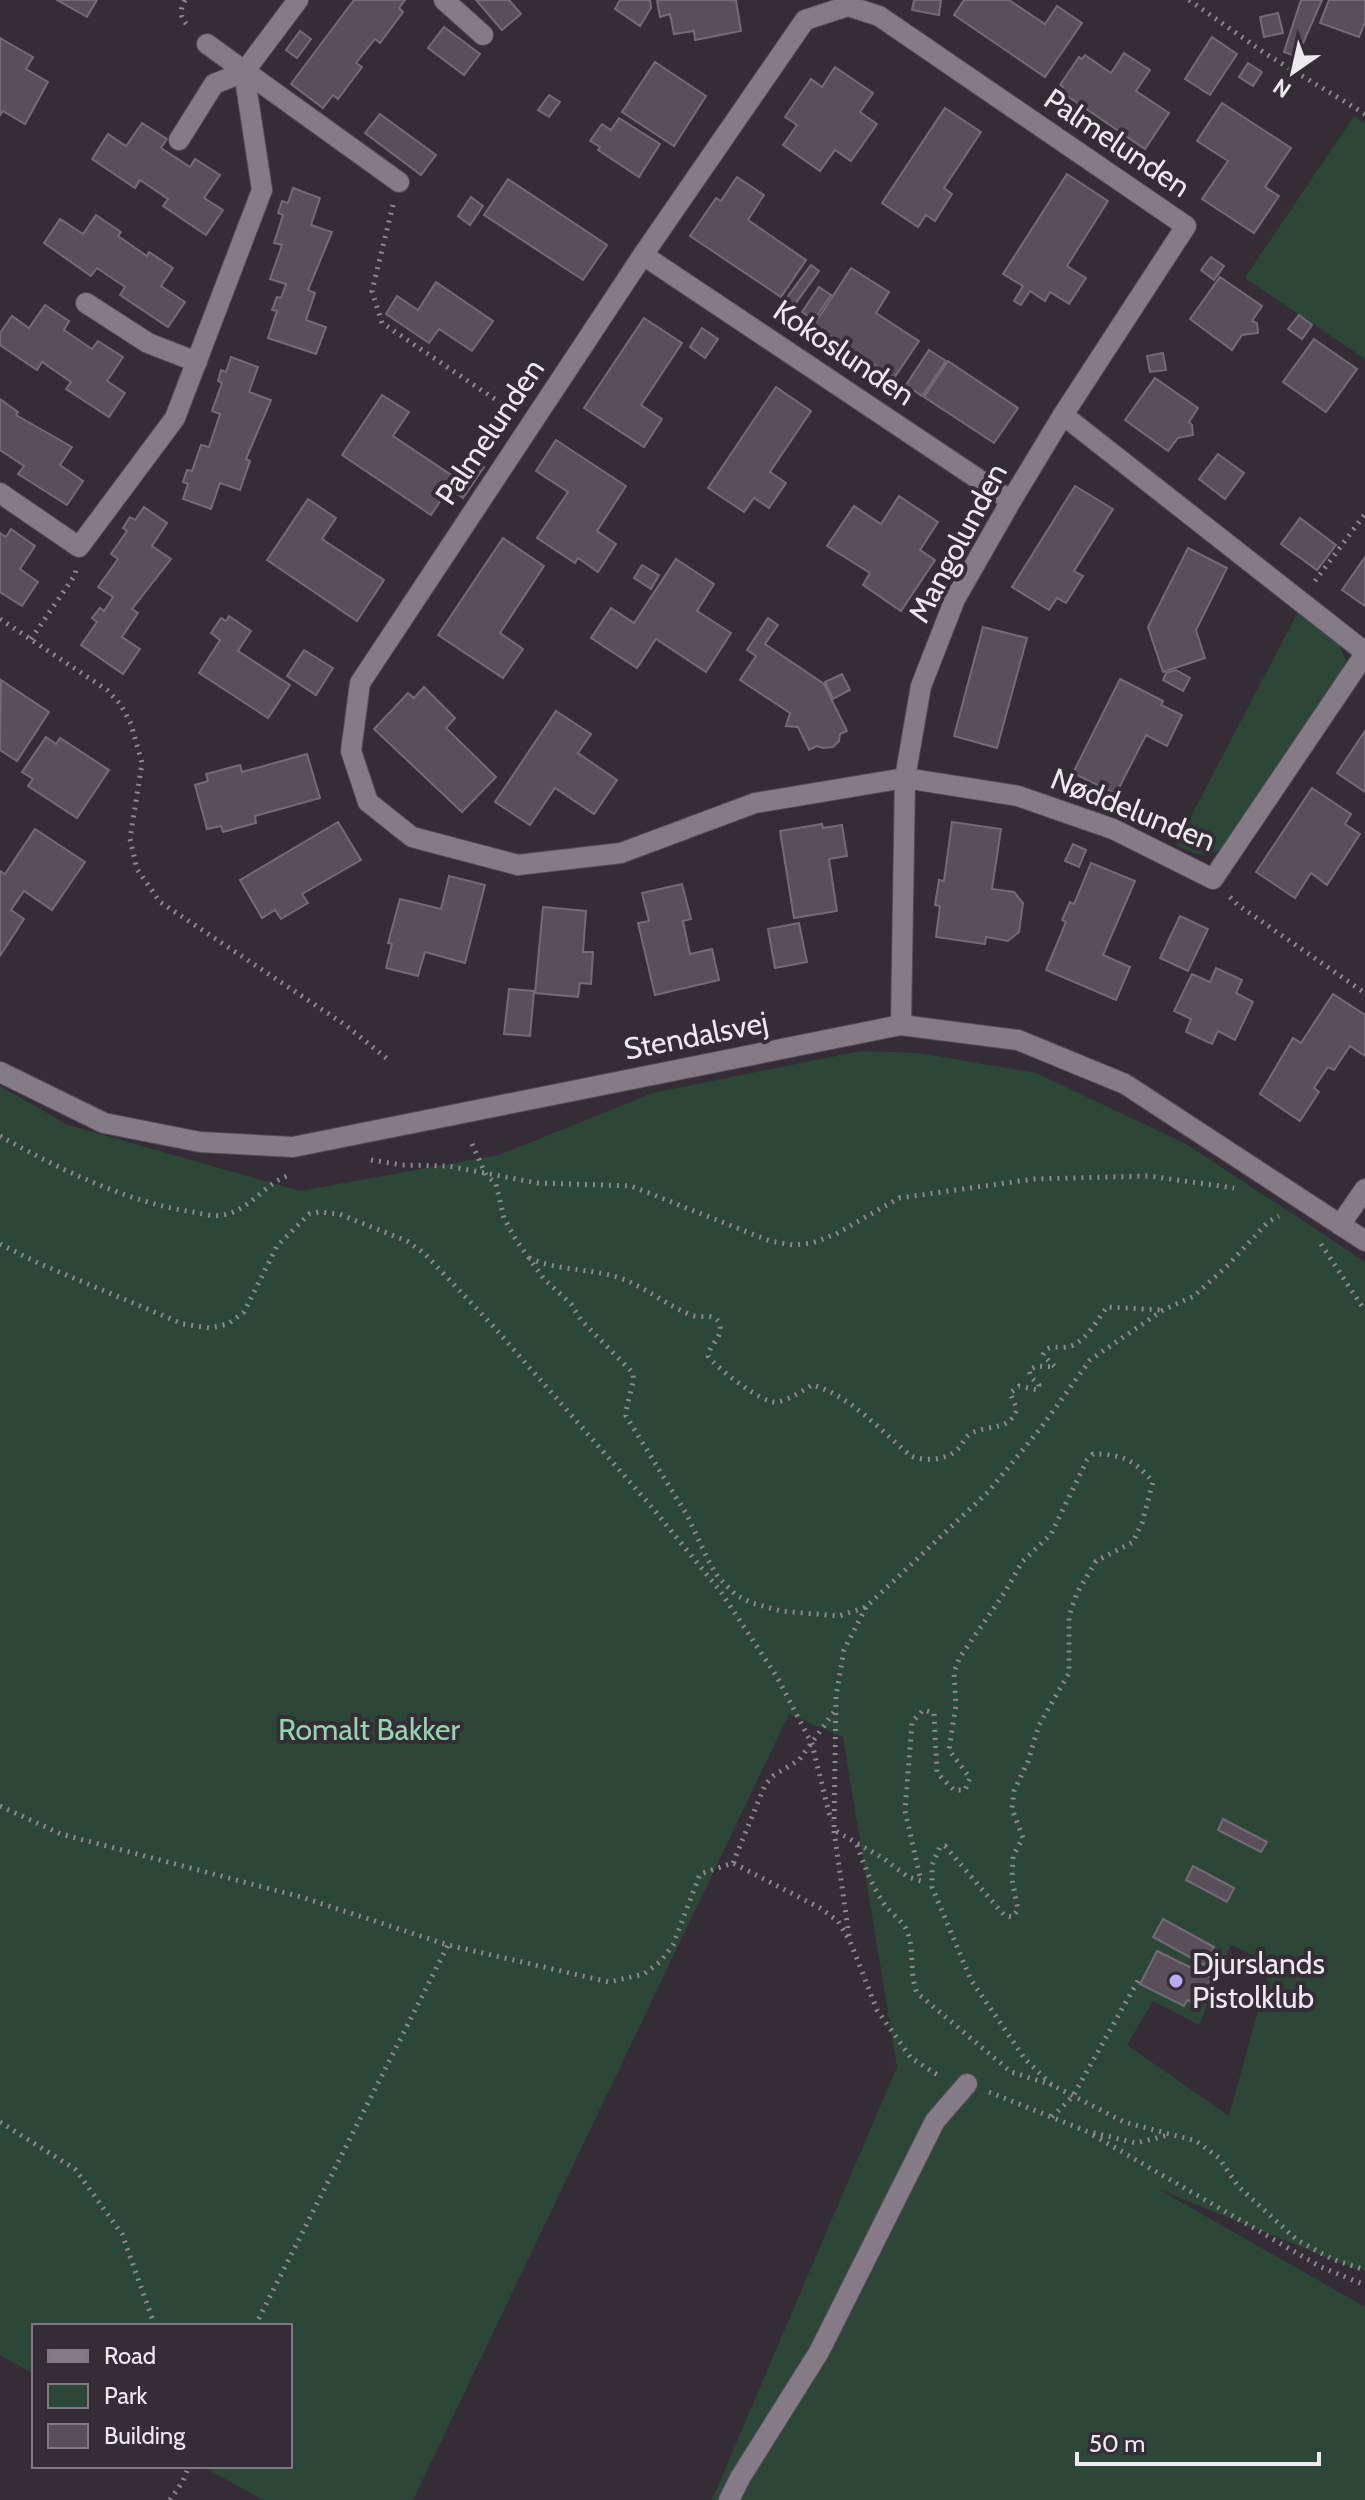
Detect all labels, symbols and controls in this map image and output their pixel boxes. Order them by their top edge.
north arrow [1253,32,1333,112]
text: N [1268,73,1296,104]
street label: Palmelunden [1037,80,1197,205]
street label: Kokoslunden [767,292,922,413]
street label: Palmelunden [427,352,552,512]
street label: Mangolunden [900,457,1015,629]
street label: Nøddelunden [1045,760,1221,859]
street label: Stendalsvej [621,1003,771,1068]
park label: Romalt Bakker [278,1711,460,1748]
place label: Djurslands Pistolklub [1192,1945,1325,2016]
marker: Djurslands Pistolklub [1167,1972,1185,1990]
legend [32,2324,292,2468]
text: Road [104,2341,156,2370]
text: Park [104,2381,147,2410]
scale bar [1077,2416,1319,2466]
text: Building [104,2421,186,2450]
text: 50 m [1089,2429,1145,2458]

